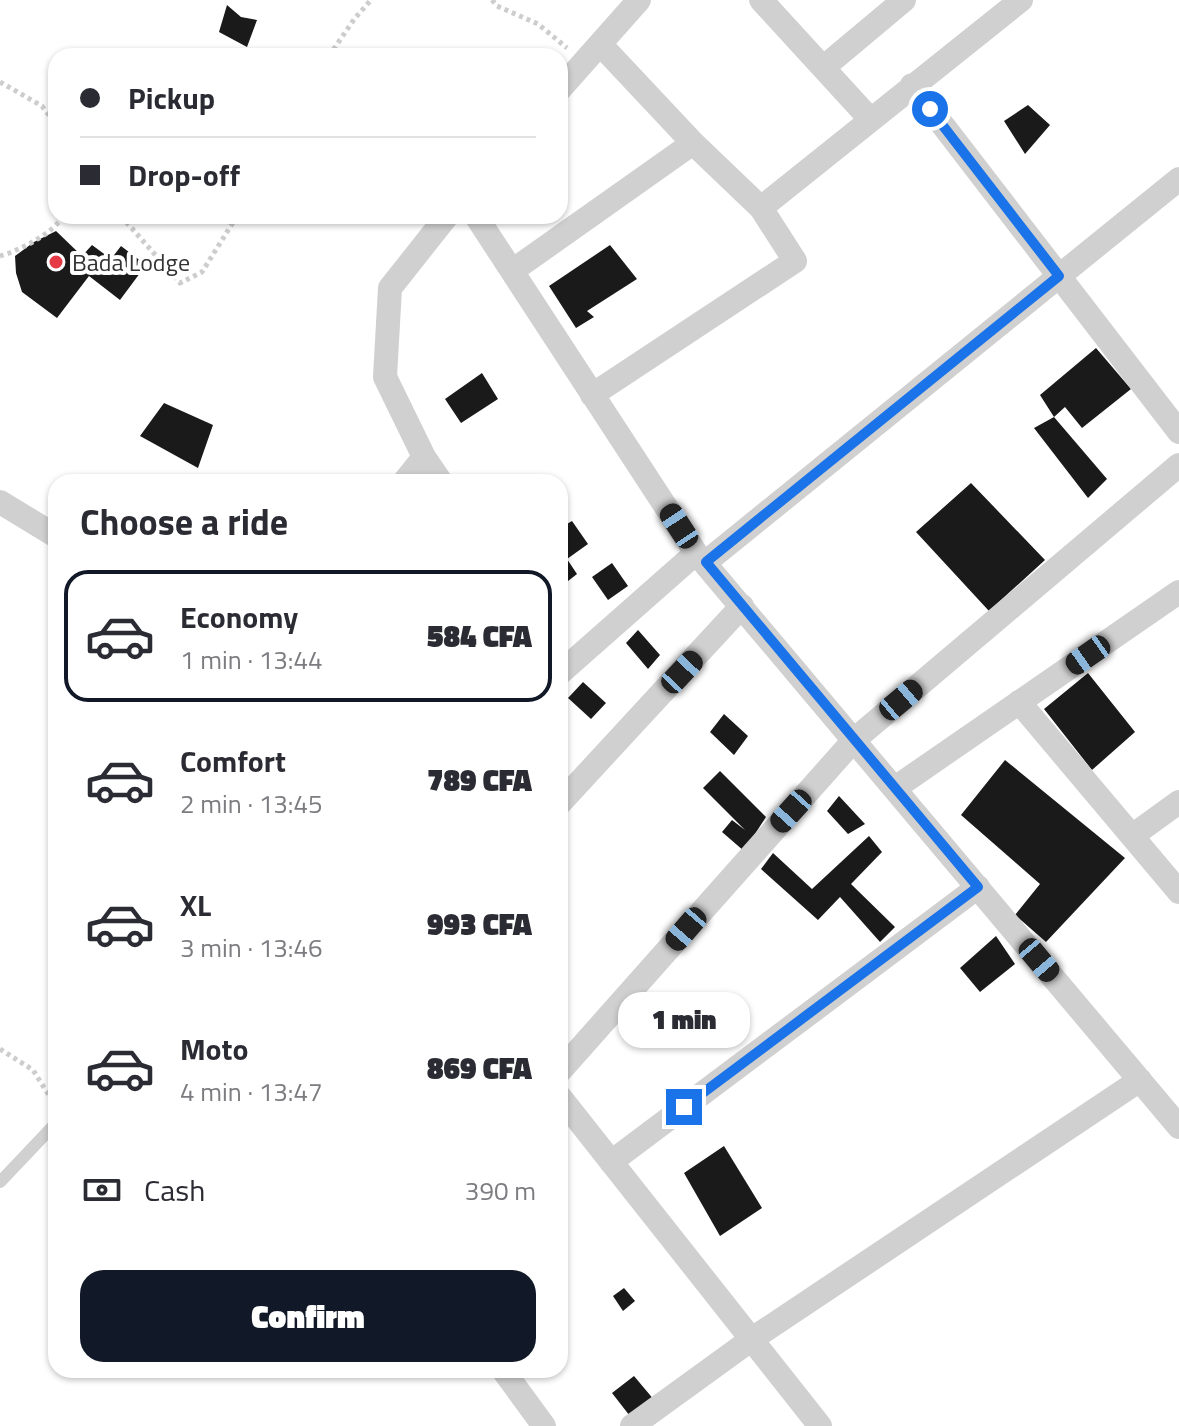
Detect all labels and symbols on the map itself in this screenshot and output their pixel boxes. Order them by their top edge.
route start [912,91,948,127]
place label: Bada Lodge [72,244,190,280]
marker: Bada Lodge [47,253,65,271]
car [656,499,702,553]
car [1061,631,1115,679]
car [657,646,707,698]
car [875,675,927,725]
car [766,785,816,837]
car [661,903,711,955]
car [1014,934,1064,986]
callout: 1 min [618,991,750,1047]
route end [666,1089,702,1125]

